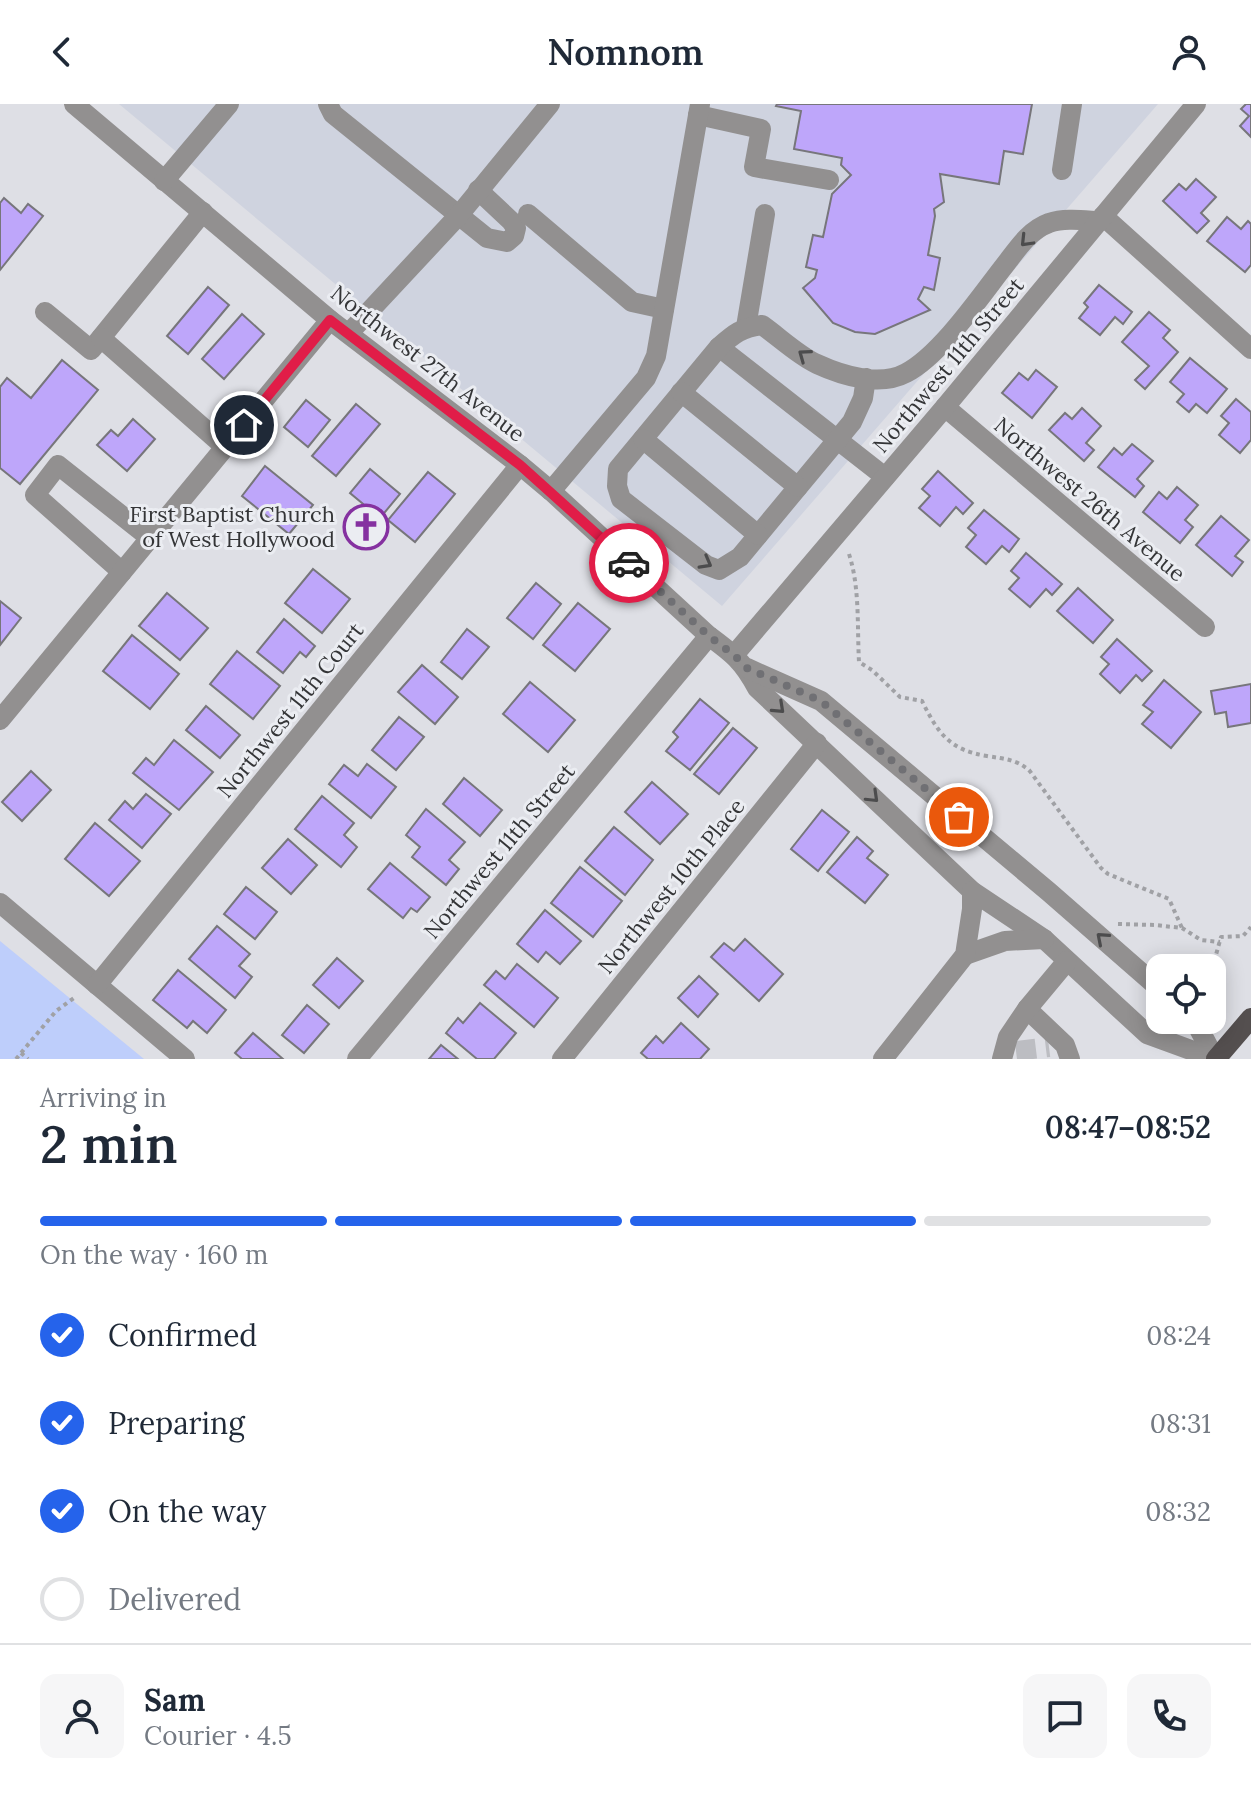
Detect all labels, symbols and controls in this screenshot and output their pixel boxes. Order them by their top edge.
text: Nomnom [547,29,704,75]
icon: back [40,30,84,74]
icon: person [1167,30,1211,74]
one-way arrow [1021,232,1036,246]
street label: Northwest 11th Street [866,271,1030,458]
street label: Northwest 27th Avenue [325,279,531,448]
one-way arrow [798,350,812,365]
pin [210,391,278,459]
icon: home [222,403,266,447]
street label: Northwest 26th Avenue [989,411,1191,587]
place label: First Baptist Church of West Hollywood [130,500,335,553]
church icon: First Baptist Church of West Hollywood [342,503,390,551]
courier [589,523,669,603]
icon: car [607,541,651,585]
one-way arrow [697,553,712,569]
street label: Northwest 11th Court [211,616,370,803]
one-way arrow [769,698,784,712]
street label: Northwest 11th Street [417,757,581,944]
pin [925,783,993,851]
one-way arrow [864,788,878,803]
street label: Northwest 10th Place [592,793,750,979]
icon: bag [937,795,981,839]
one-way arrow [1096,933,1111,948]
map controls [1146,954,1226,1034]
button: locate [1146,954,1226,1034]
text: Arriving in [40,1081,167,1114]
text: 08:47–08:52 [1045,1108,1211,1146]
text: 2 min [40,1111,178,1177]
text: On the way · 160 m [40,1238,268,1271]
icon: check [40,1313,84,1357]
text: Confirmed [108,1316,257,1354]
text: 08:24 [1146,1319,1211,1352]
icon: check [40,1401,84,1445]
text: Preparing [108,1404,245,1442]
text: 08:31 [1150,1407,1211,1440]
icon: check [40,1489,84,1533]
text: On the way [108,1492,266,1530]
text: 08:32 [1145,1495,1211,1528]
text: Delivered [108,1580,241,1618]
button: person [40,1674,124,1758]
button: chat [1023,1674,1107,1758]
button: phone [1127,1674,1211,1758]
text: Sam [144,1681,205,1719]
text: Courier · 4.5 [144,1719,292,1752]

